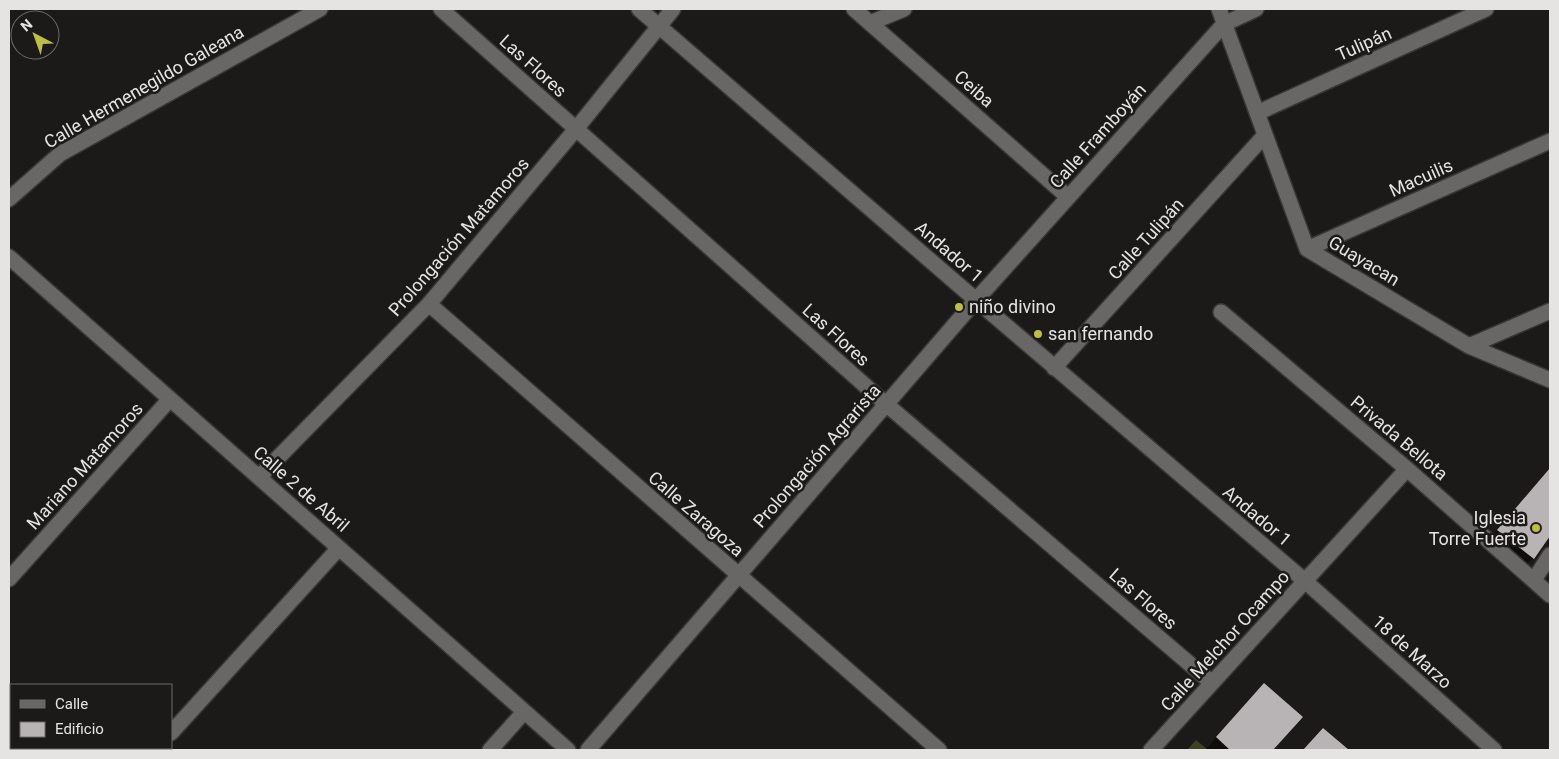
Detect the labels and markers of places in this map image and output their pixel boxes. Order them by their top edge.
place label: niño divino [969,296,1056,317]
marker: niño divino [953,301,965,313]
place label: san fernando [1048,323,1153,344]
marker: san fernando [1032,328,1044,340]
place label: Iglesia Torre Fuerte [1429,507,1526,549]
marker: Iglesia Torre Fuerte [1530,522,1542,534]

